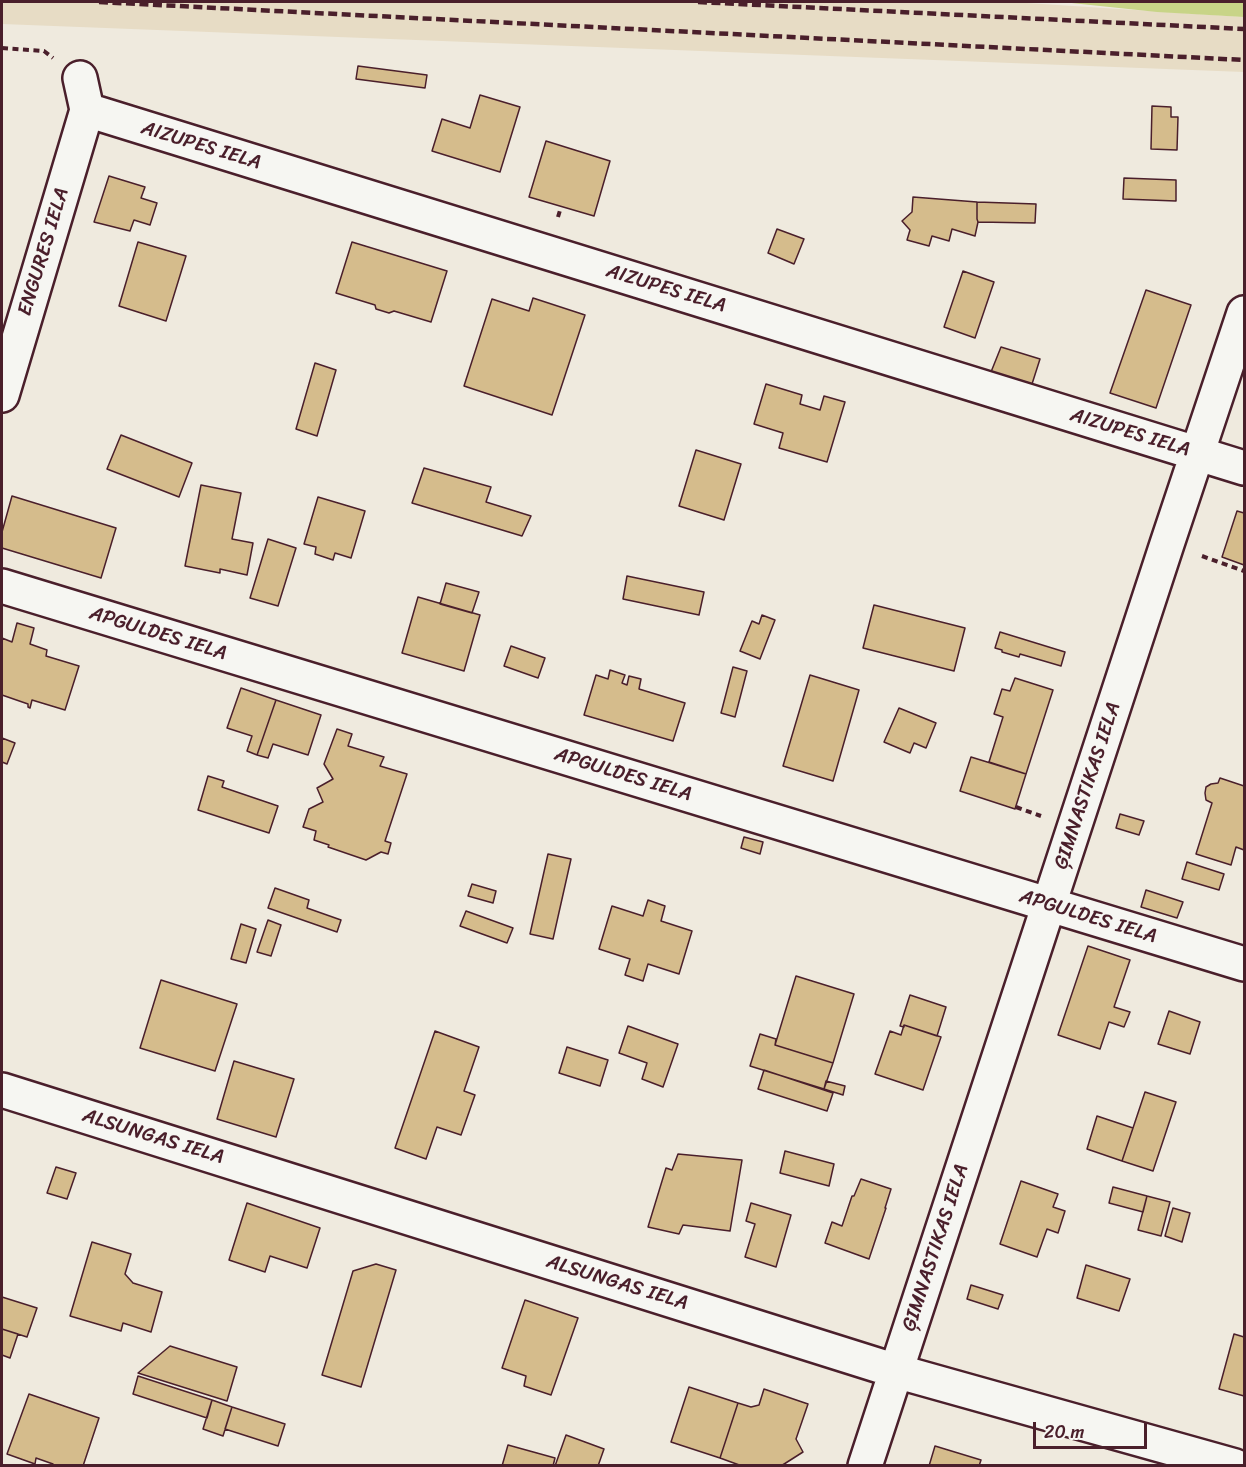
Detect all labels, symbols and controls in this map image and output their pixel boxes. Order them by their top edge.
street label: AIZUPES IELA [138,116,264,176]
street label: ENGURES IELA [13,185,75,319]
street label: AIZUPES IELA [603,259,729,319]
street label: AIZUPES IELA [1067,403,1193,463]
street label: APGULDES IELA [87,602,229,666]
street label: ĢIMNASTIKAS IELA [1050,699,1126,873]
street label: APGULDES IELA [552,743,694,807]
street label: APGULDES IELA [1017,885,1159,949]
street label: ALSUNGAS IELA [79,1104,227,1170]
street label: ĢIMNASTIKAS IELA [898,1161,974,1335]
street label: ALSUNGAS IELA [543,1250,691,1316]
scale bar [1036,1410,1150,1448]
text: 20 m [1044,1416,1084,1448]

